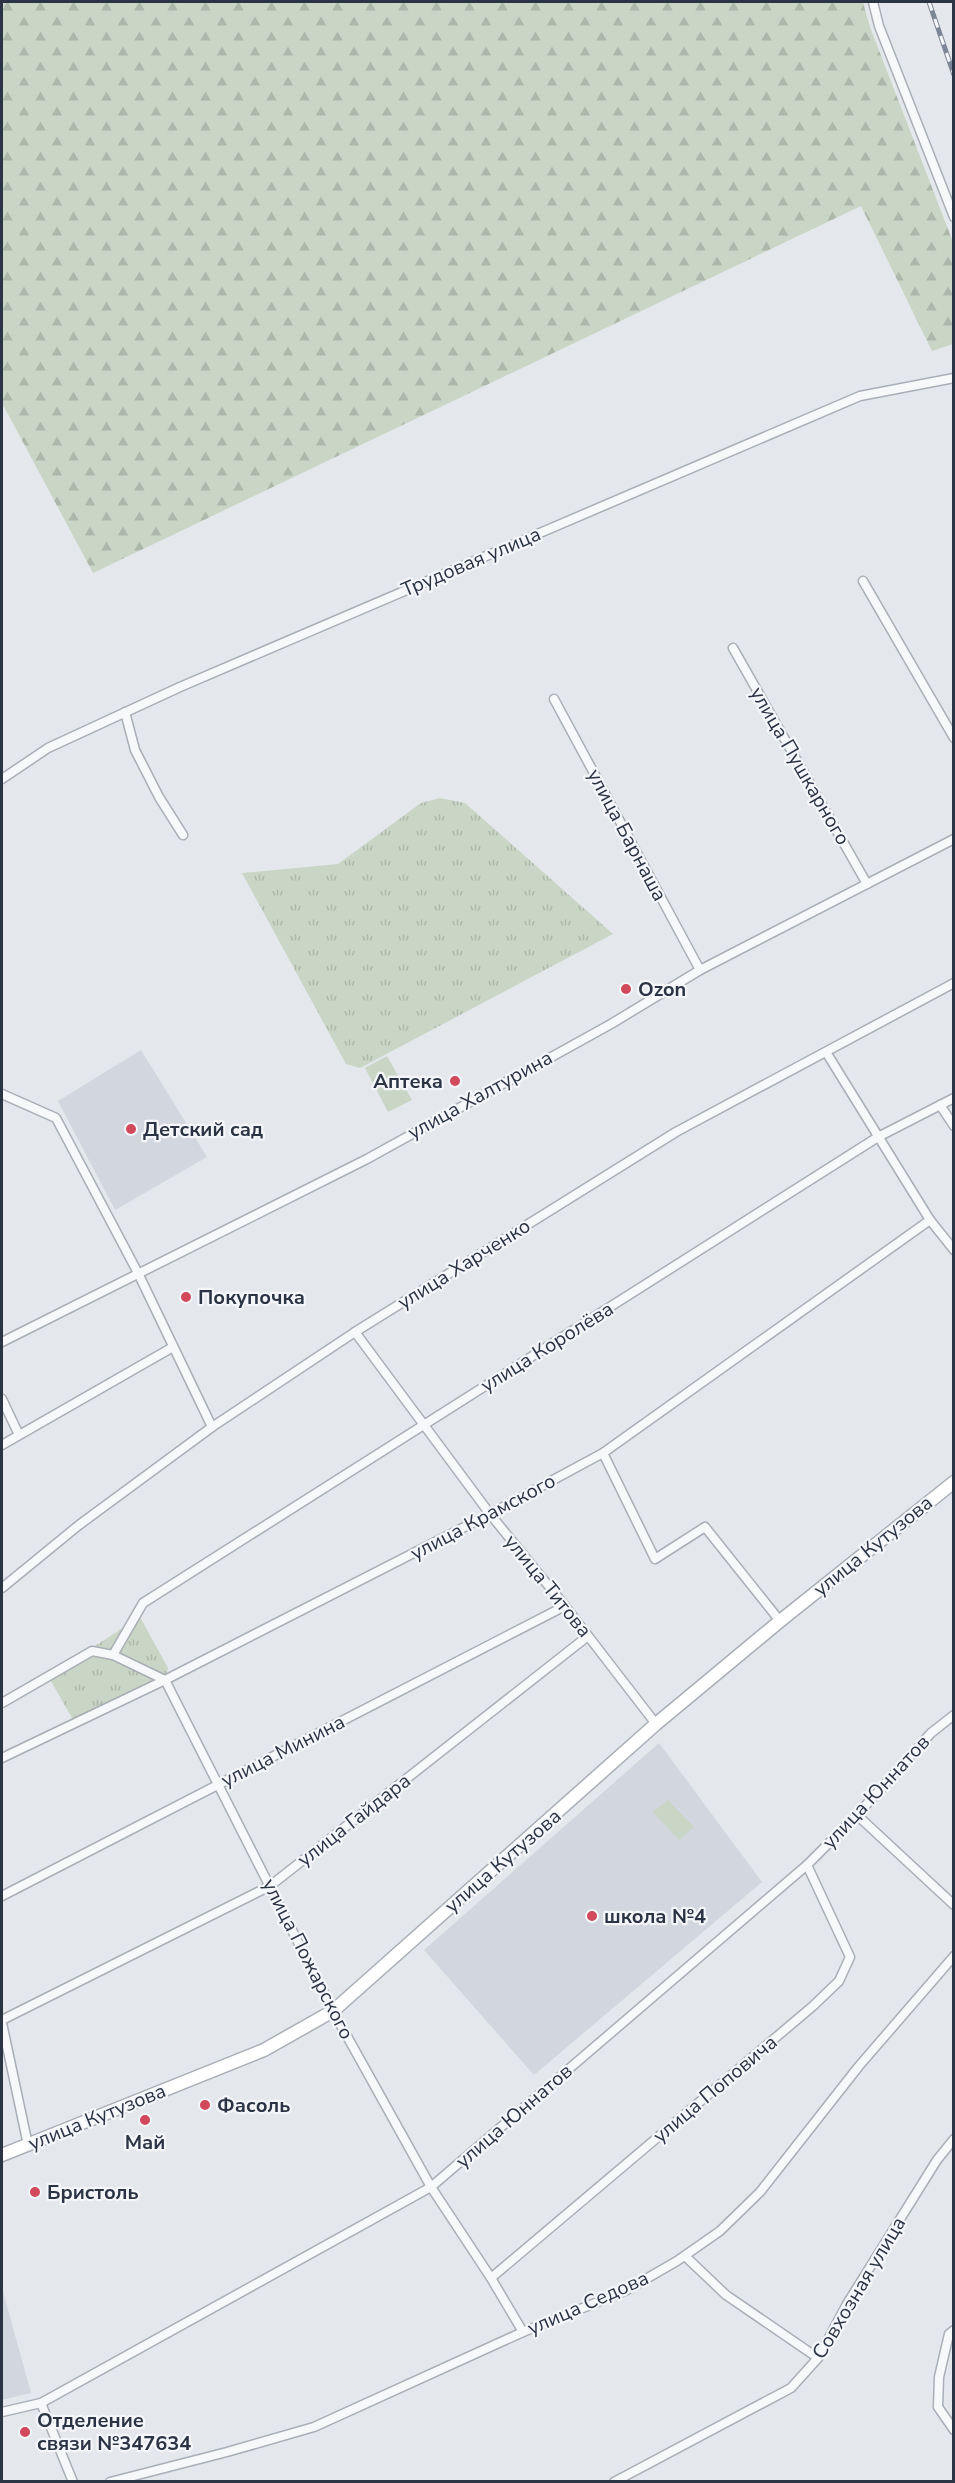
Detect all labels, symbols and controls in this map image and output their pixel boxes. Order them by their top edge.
street label: Трудовая улица [397,520,545,604]
street label: улица Пушкарного [744,682,856,850]
street label: улица Барнаша [581,764,673,906]
place label: Ozon [638,976,686,1003]
marker: Ozon [619,982,633,996]
street label: улица Халтурина [403,1044,557,1146]
place label: Аптека [373,1068,443,1095]
marker: Аптека [448,1074,462,1088]
place label: Детский сад [143,1116,263,1143]
marker: Детский сад [124,1122,138,1136]
street label: улица Харченко [392,1212,536,1316]
place label: Покупочка [198,1284,305,1311]
marker: Покупочка [179,1290,193,1304]
street label: улица Королёва [475,1295,619,1399]
street label: улица Крамского [406,1467,560,1567]
street label: улица Кутузова [808,1490,938,1602]
street label: улица Титова [498,1529,598,1643]
street label: улица Минина [216,1708,350,1794]
street label: улица Юннатов [816,1729,936,1855]
street label: улица Гайдара [292,1767,416,1873]
street label: улица Кутузова [439,1803,567,1919]
street label: улица Пожарского [256,1874,360,2044]
place label: школа №4 [604,1903,706,1930]
marker: школа №4 [585,1909,599,1923]
street label: улица Поповича [647,2029,783,2149]
street label: улица Юннатов [450,2058,578,2174]
street label: улица Кутузова [24,2077,170,2157]
place label: Фасоль [217,2092,290,2119]
marker: Фасоль [198,2098,212,2112]
marker: Май [138,2113,152,2127]
place label: Май [125,2129,165,2156]
place label: Бристоль [47,2179,139,2206]
marker: Бристоль [28,2185,42,2199]
street label: Совхозная улица [806,2212,912,2364]
street label: улица Седова [523,2264,653,2342]
place label: Отделение связи №347634 [37,2407,191,2457]
marker: Отделение связи №347634 [18,2425,32,2439]

